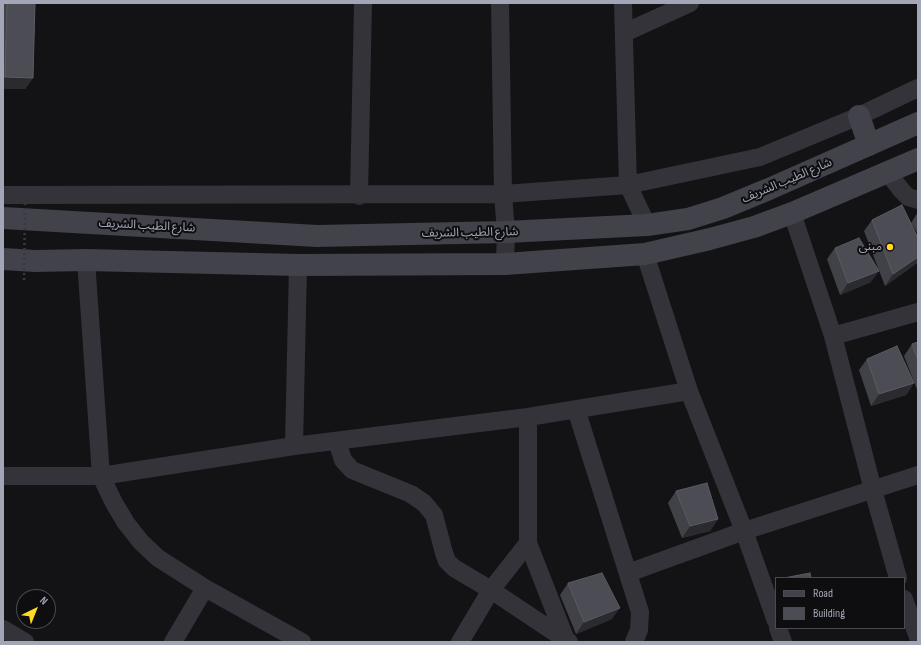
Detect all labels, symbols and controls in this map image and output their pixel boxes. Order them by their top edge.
street label: شارع الطيب الشريف [740,155,834,207]
street label: شارع الطيب الشريف [98,216,196,236]
street label: شارع الطيب الشريف [422,225,518,241]
place label: مبنى [859,240,882,254]
marker: مبنى [885,242,895,252]
legend [775,577,905,629]
text: Road [813,586,833,601]
north arrow [16,589,56,629]
text: N [37,594,50,607]
text: Building [813,606,845,621]

